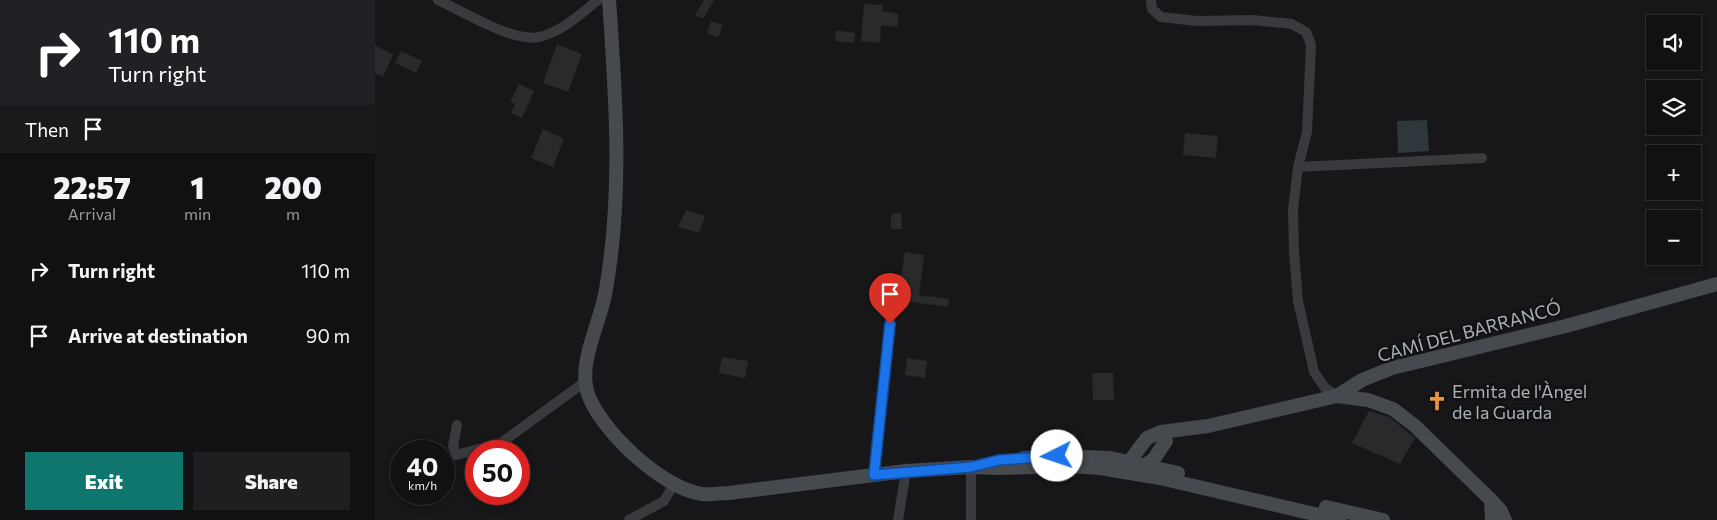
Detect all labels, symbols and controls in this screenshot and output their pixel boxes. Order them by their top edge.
map controls [1646,15,1701,265]
button: sound [1646,15,1701,70]
text: 110 m [108,17,200,60]
icon: right [25,20,90,85]
text: Turn right [108,60,206,87]
button: layers [1646,80,1701,135]
icon: arrive [79,115,107,143]
text: Then [25,118,69,141]
button: + [1646,145,1701,200]
text: 22:57 [53,168,131,205]
text: 1 [191,168,205,205]
text: 200 [264,168,322,205]
text: Arrival [68,204,116,223]
text: min [184,204,211,223]
text: m [286,204,300,223]
button: − [1646,210,1701,265]
icon: right [25,257,53,285]
text: Turn right [68,259,155,282]
text: 110 m [301,259,350,282]
pin [869,273,911,324]
icon: arrive [876,280,904,308]
street label: CAMÍ DEL BARRANCÓ [1375,296,1563,366]
icon: arrive [25,322,53,350]
text: Arrive at destination [68,324,248,347]
text: 90 m [306,324,350,347]
place label: Ermita de l'Àngel de la Guarda [1452,380,1587,423]
church icon: Ermita de l'Àngel de la Guarda [1426,390,1448,412]
position arrow [1030,429,1082,481]
speed limit sign: 50 [465,440,530,505]
text: 40 [407,451,438,481]
button: Exit [25,452,183,510]
button: Share [193,452,350,510]
text: km/h [408,478,437,492]

